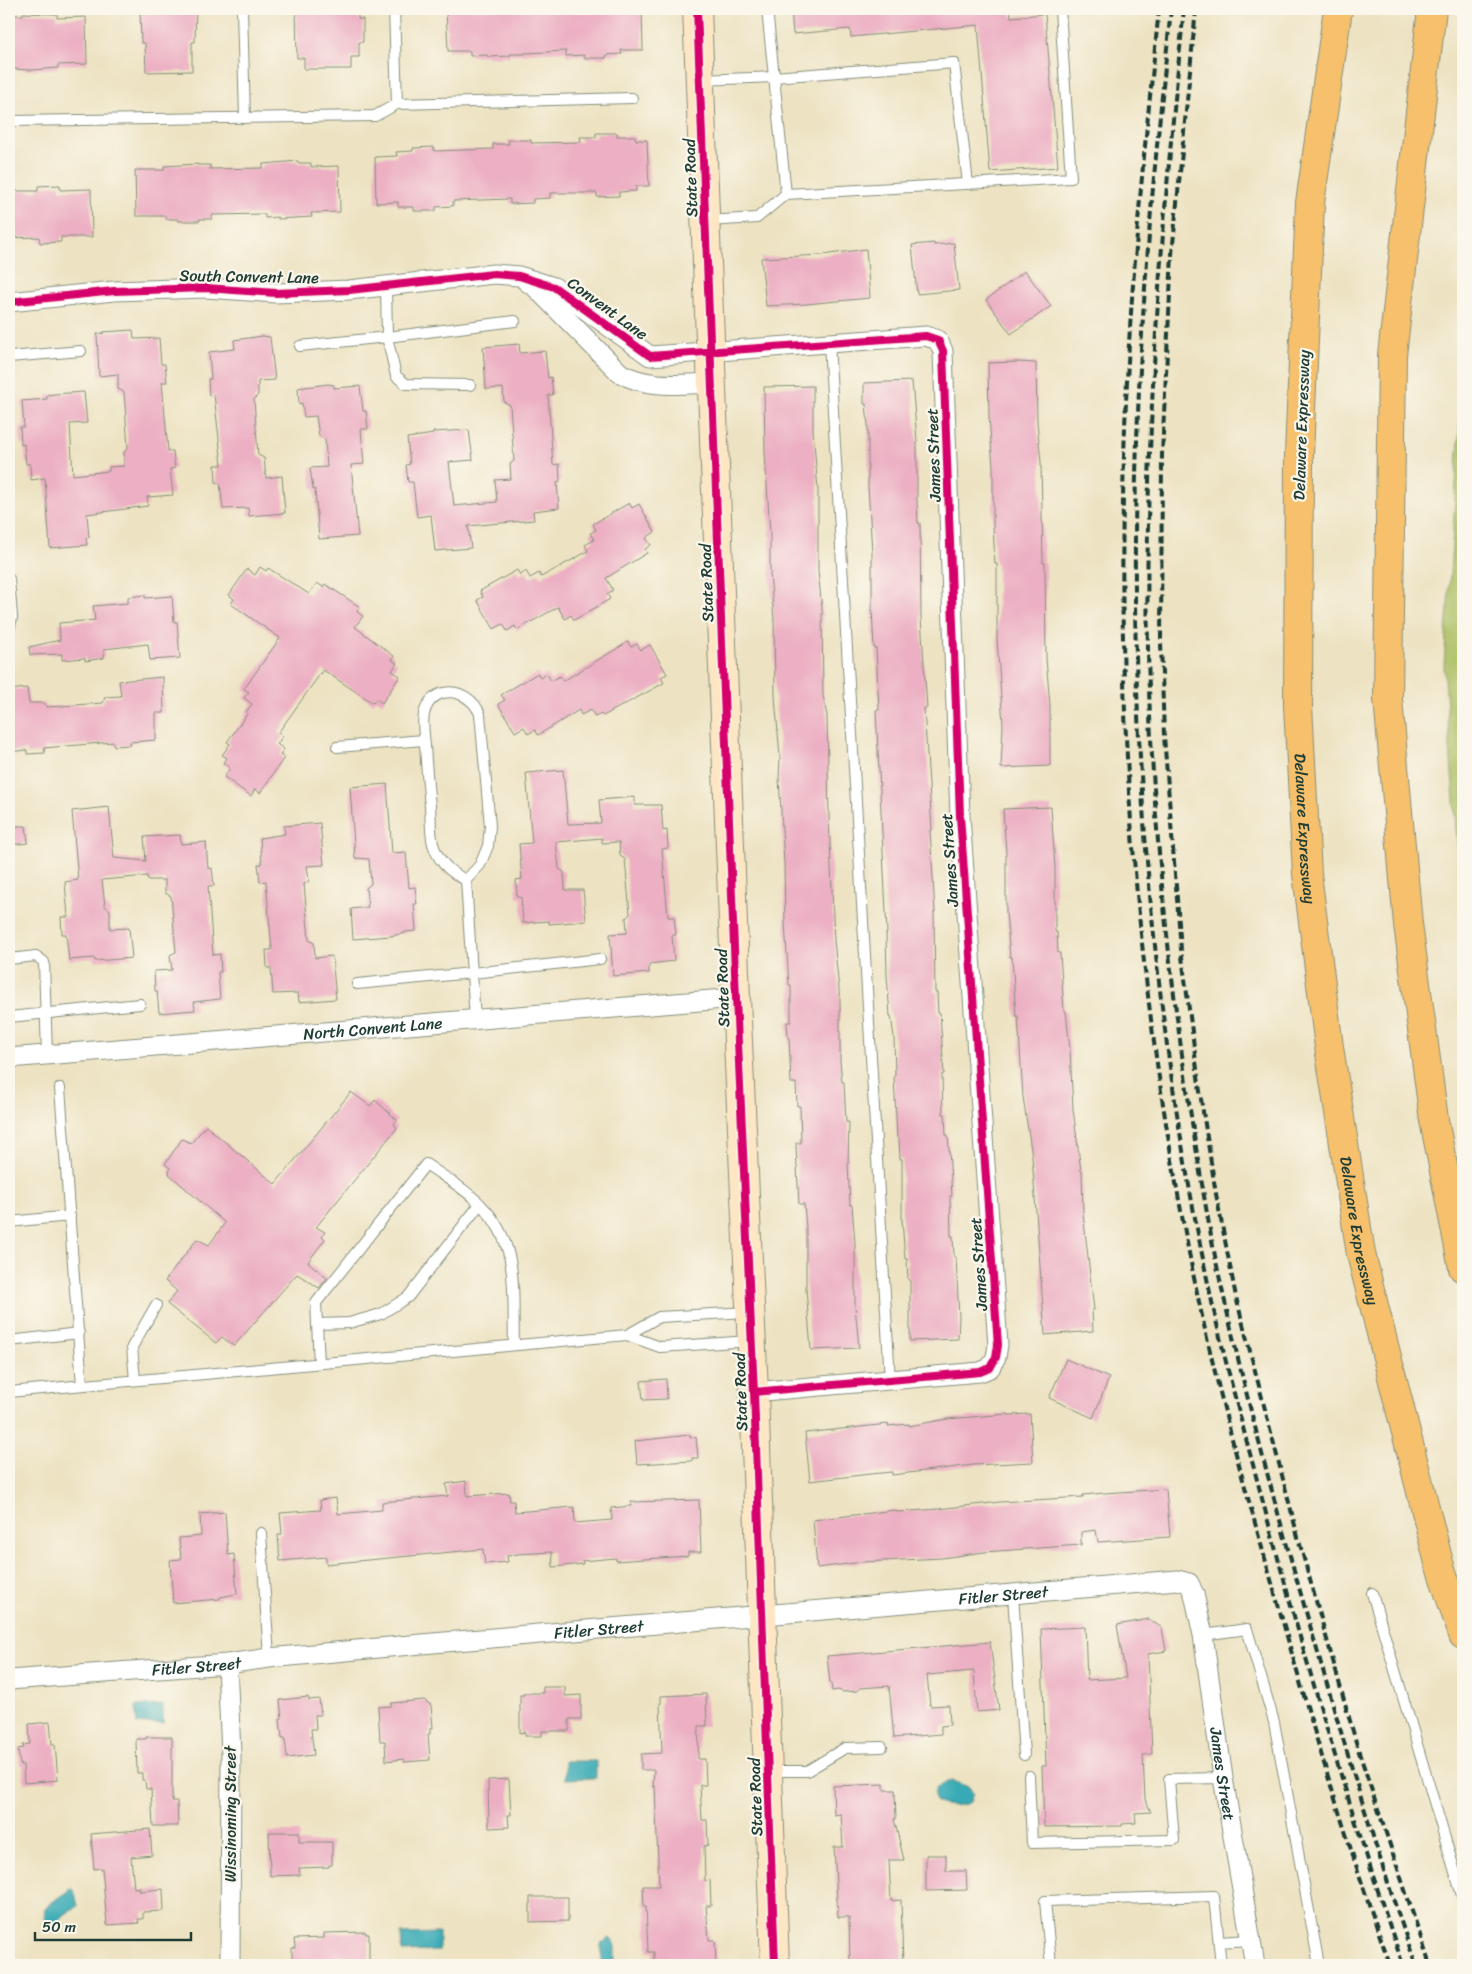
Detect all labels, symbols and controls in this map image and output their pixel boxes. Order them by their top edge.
street label: State Road [675,137,706,218]
street label: South Convent Lane [179,261,319,292]
street label: Convent Lane [561,269,654,348]
street label: Delaware Expressway [1284,348,1319,501]
street label: James Street [917,408,950,503]
street label: State Road [691,542,722,623]
street label: Delaware Expressway [1286,752,1325,906]
street label: James Street [932,812,967,909]
street label: State Road [707,947,738,1028]
street label: North Convent Lane [302,1008,443,1049]
street label: Delaware Expressway [1331,1154,1388,1309]
street label: James Street [961,1216,996,1313]
street label: State Road [725,1351,756,1432]
street label: Fitler Street [957,1577,1050,1613]
street label: Fitler Street [553,1611,645,1648]
street label: Fitler Street [151,1648,244,1684]
street label: James Street [1201,1725,1244,1823]
street label: Wissinoming Street [216,1745,245,1882]
street label: State Road [740,1756,771,1837]
scale bar [35,1909,191,1941]
text: 50 m [42,1914,77,1940]

